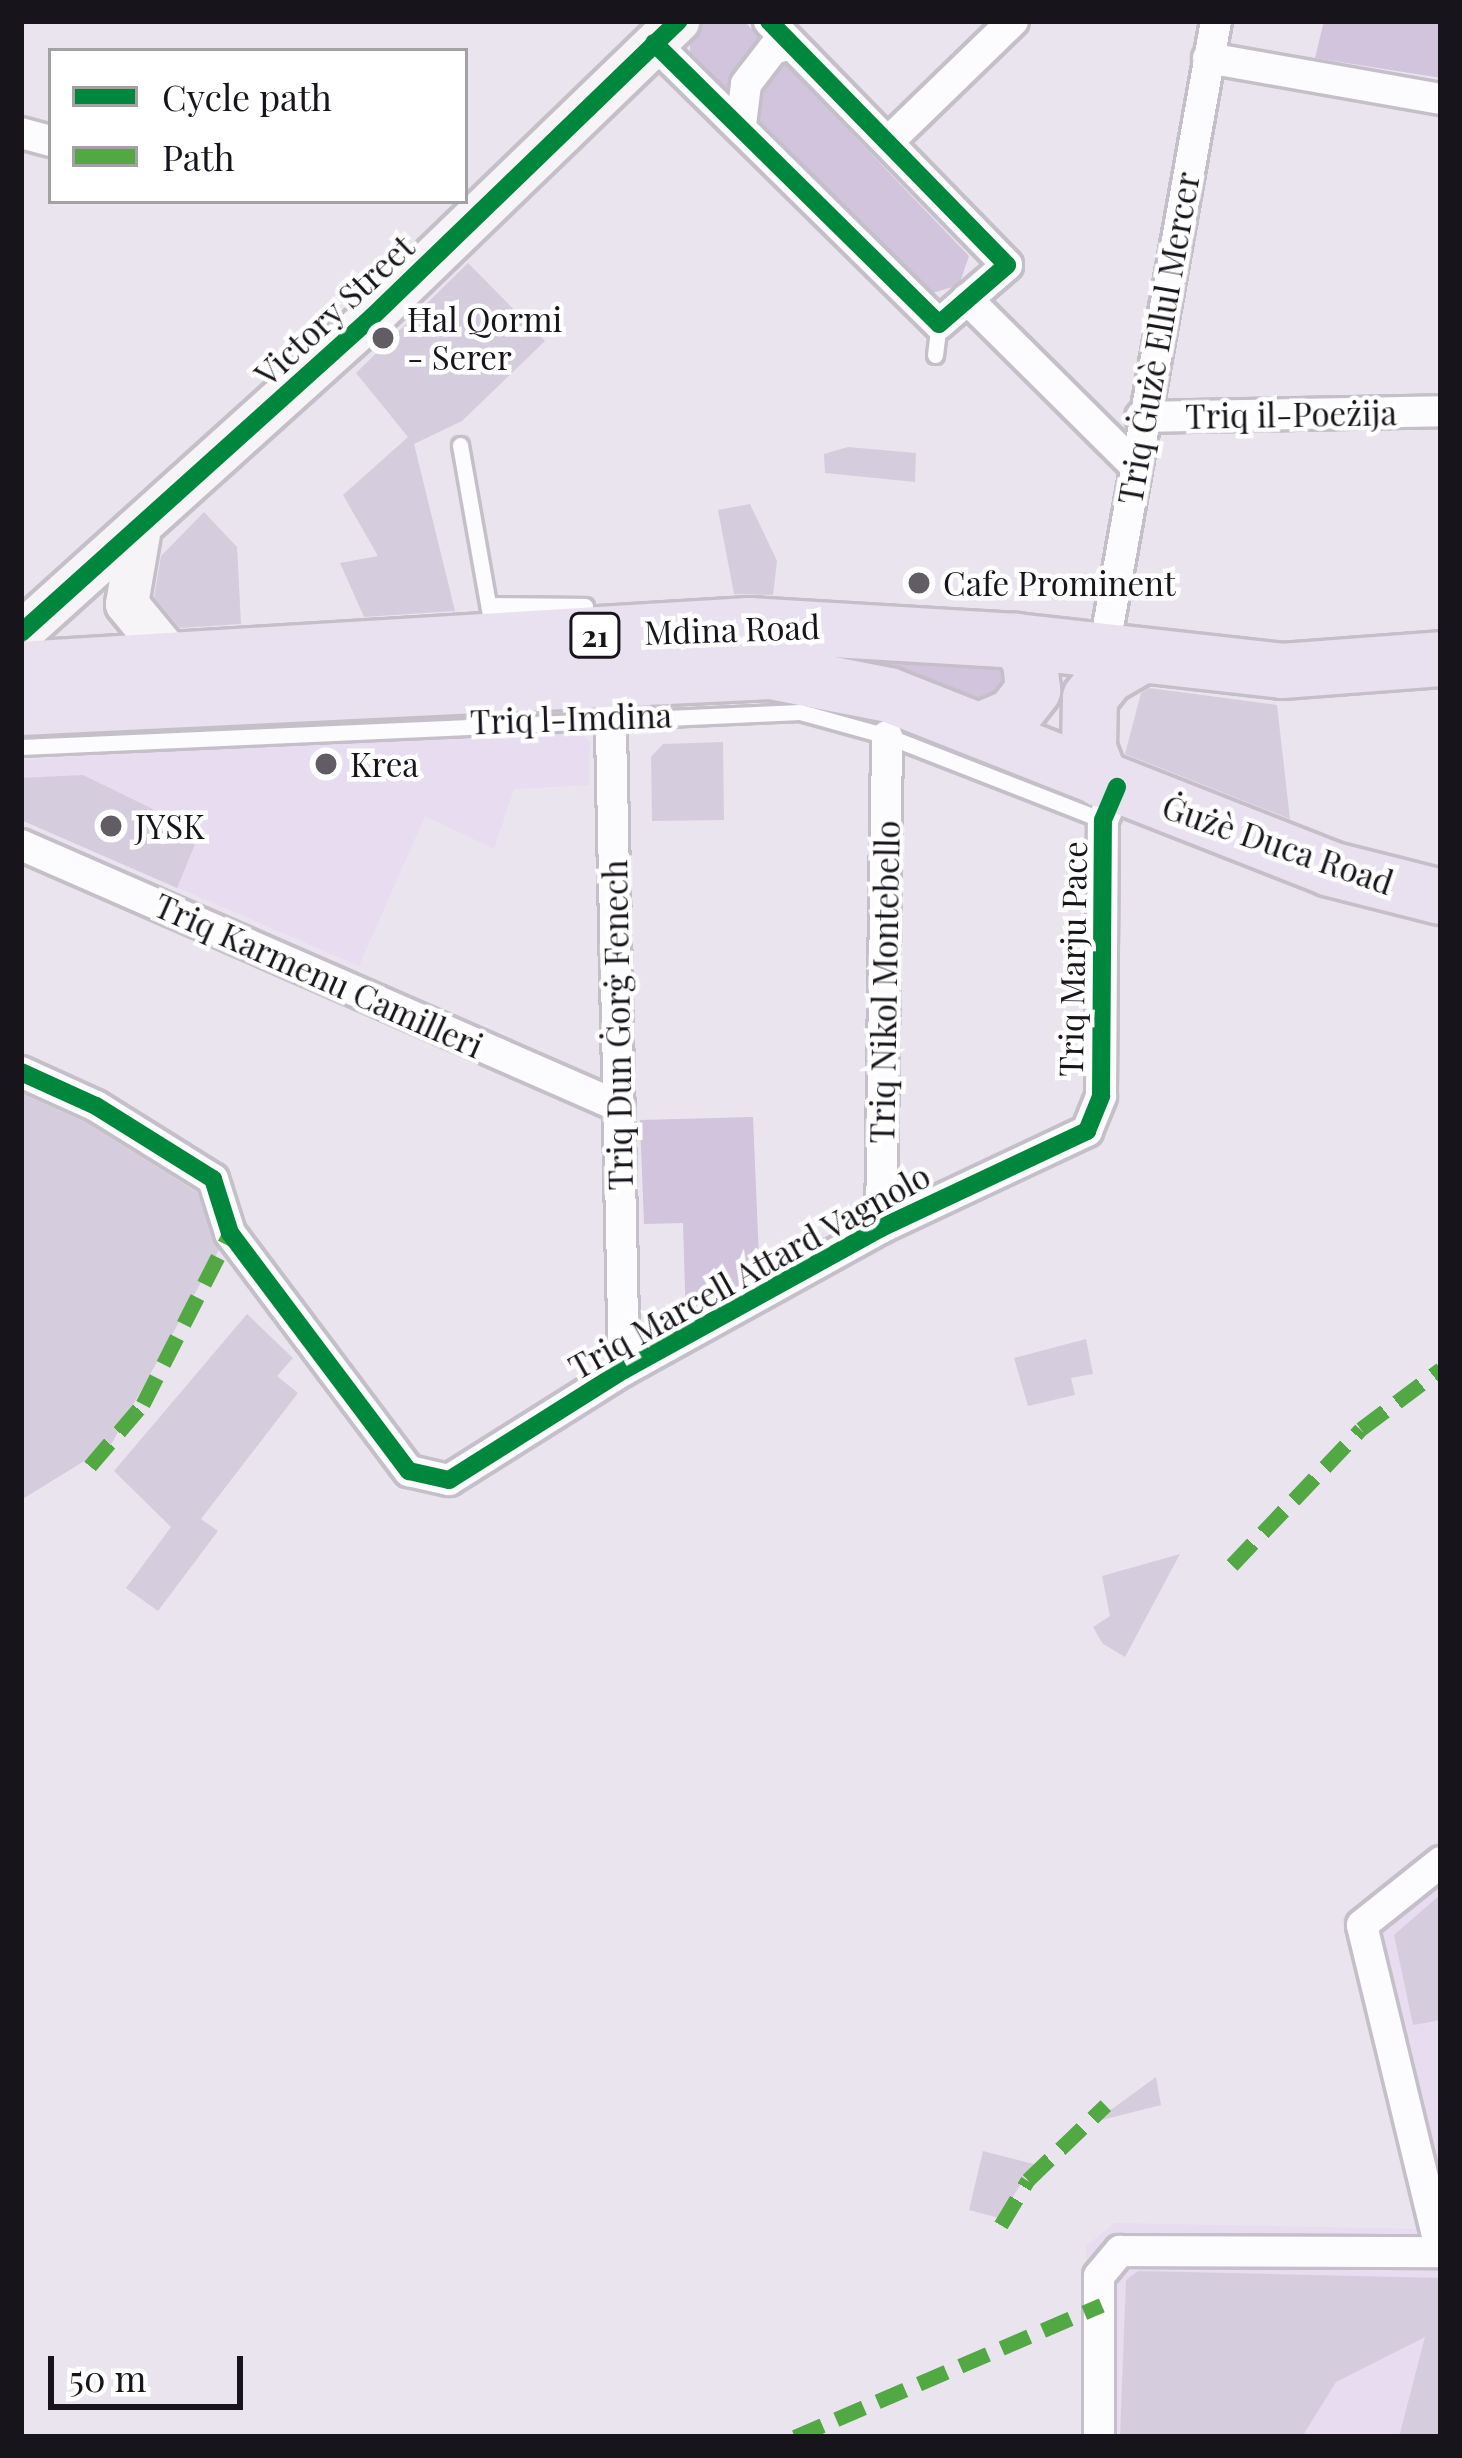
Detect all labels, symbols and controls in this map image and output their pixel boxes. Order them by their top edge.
legend [48,48,468,204]
text: Cycle path [162,72,332,120]
text: Path [162,132,235,180]
street label: Triq Ġużè Ellul Mercer [1109,169,1207,507]
street label: Victory Street [246,226,422,394]
place label: Ħal Qormi - Serer [407,299,562,377]
marker: Ħal Qormi - Serer [370,325,396,351]
street label: Triq il-Poeżija [1185,392,1397,436]
place label: Cafe Prominent [943,563,1176,603]
marker: Cafe Prominent [906,570,932,596]
street label: Mdina Road [643,606,821,652]
road number: 21 [568,611,622,659]
street label: Triq l-Imdina [469,695,673,741]
place label: Krea [350,744,419,784]
marker: Krea [313,751,339,777]
street label: Ġużè Duca Road [1157,786,1399,902]
place label: JYSK [135,806,205,846]
marker: JYSK [98,813,124,839]
street label: Triq Nikol Montebello [861,820,907,1144]
street label: Triq Marju Pace [1050,841,1094,1077]
street label: Triq Dun Ġorġ Fenech [594,859,640,1191]
street label: Triq Karmenu Camilleri [149,885,489,1065]
street label: Triq Marcell Attard Vagnolo [561,1155,937,1387]
scale bar [54,2332,249,2406]
text: 50 m [69,2353,146,2401]

